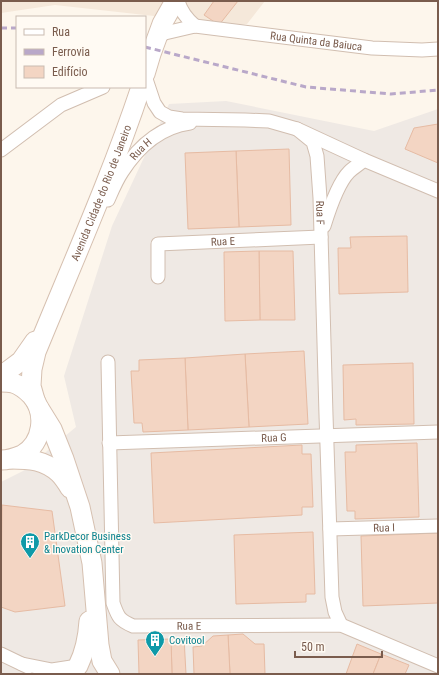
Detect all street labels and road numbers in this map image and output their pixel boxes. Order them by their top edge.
street label: Rua Quinta da Baiuca [270,29,363,53]
street label: Avenida Cidade do Rio de Janeiro [68,123,134,263]
street label: Rua H [127,135,154,163]
street label: Rua F [314,200,327,225]
street label: Rua E [210,234,236,248]
street label: Rua G [261,431,287,444]
street label: Rua I [373,521,395,534]
street label: Rua E [177,619,202,632]

